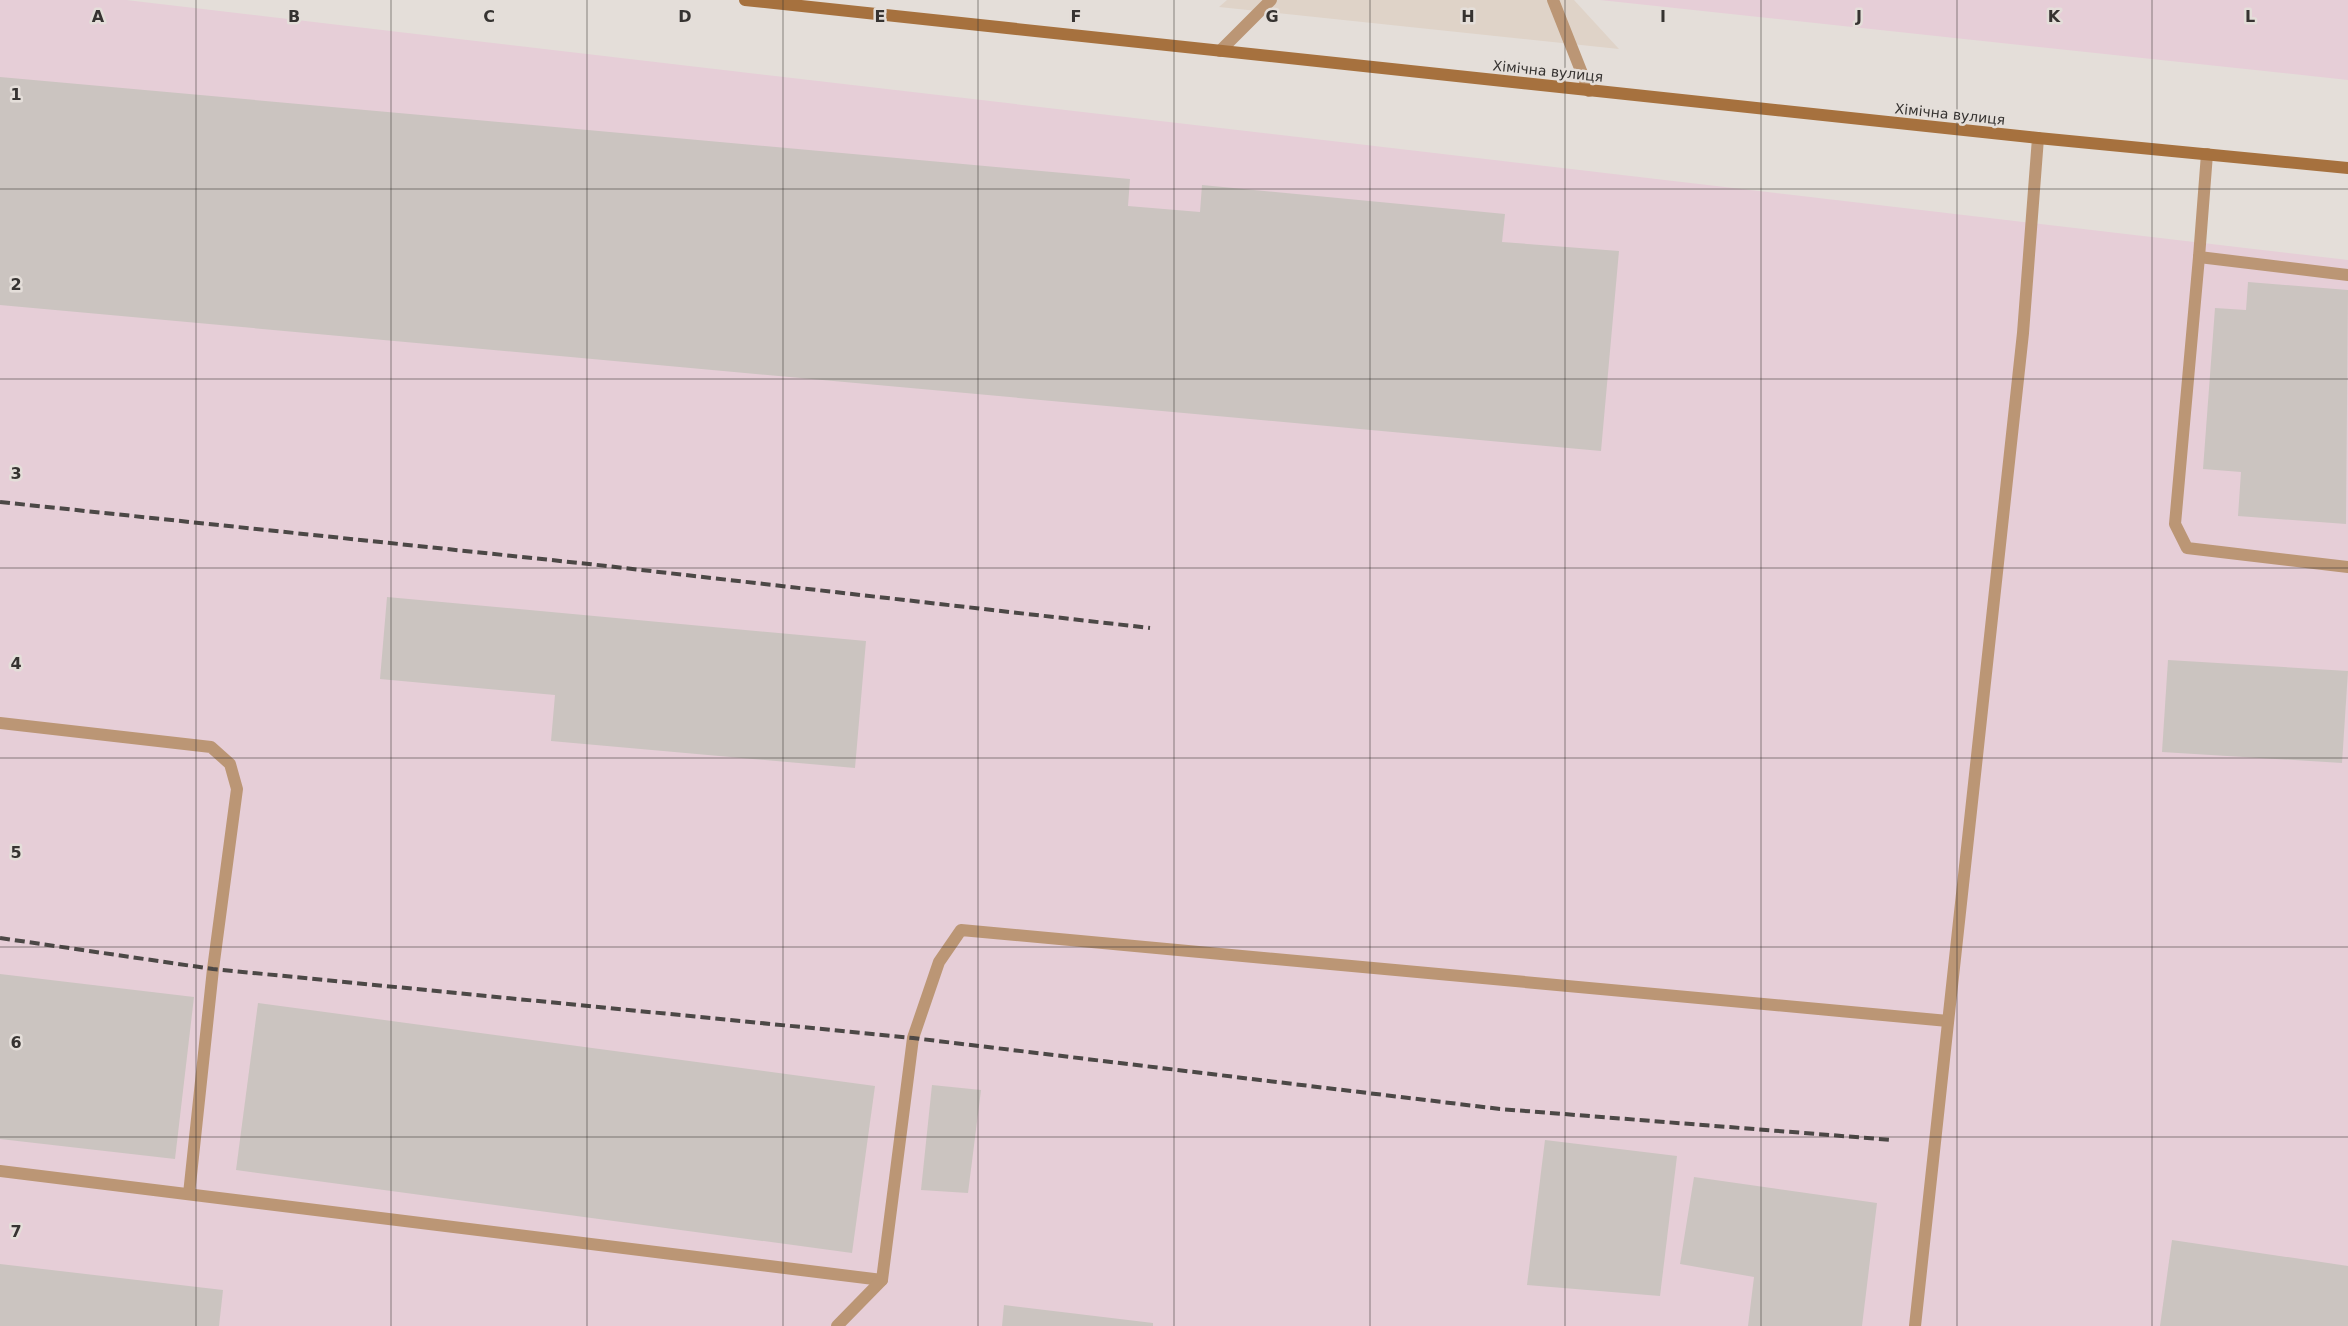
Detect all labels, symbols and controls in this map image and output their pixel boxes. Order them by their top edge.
text: A [92,7,105,26]
text: B [288,7,300,26]
text: C [483,7,495,26]
text: D [678,7,692,26]
text: E [875,7,885,26]
text: F [1071,7,1081,26]
text: G [1265,7,1279,26]
text: H [1461,7,1475,26]
text: I [1660,7,1666,26]
text: J [1855,7,1862,26]
text: K [2048,7,2061,26]
text: L [2245,7,2255,26]
street label: Хімічна вулиця [1492,57,1604,85]
text: 1 [10,85,22,104]
street label: Хімічна вулиця [1894,100,2006,128]
text: 2 [10,275,22,294]
text: 3 [10,464,22,483]
text: 4 [10,654,22,673]
text: 5 [10,843,22,862]
text: 6 [10,1033,22,1052]
text: 7 [10,1222,22,1241]

